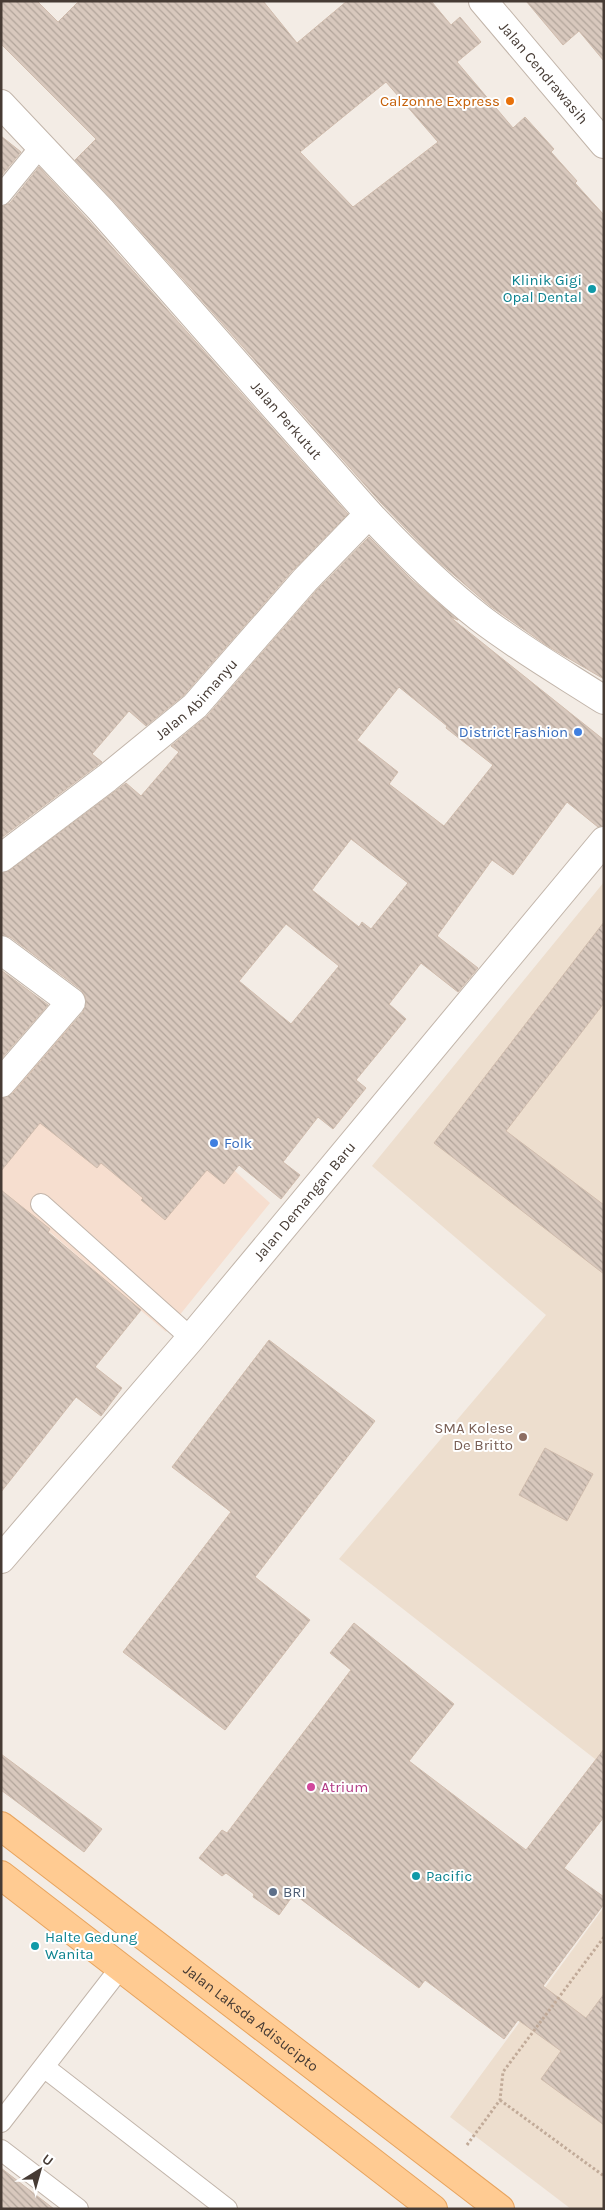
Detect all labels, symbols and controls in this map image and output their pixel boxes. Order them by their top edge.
street label: Jalan Cendrawasih [495,18,592,128]
place label: Calzonne Express [380,92,500,110]
marker: Calzonne Express [504,95,516,107]
place label: Klinik Gigi Opal Dental [503,271,582,306]
marker: Klinik Gigi Opal Dental [586,283,598,295]
street label: Jalan Perkutut [247,377,326,464]
street label: Jalan Abimanyu [151,655,241,744]
place label: District Fashion [459,723,568,741]
marker: District Fashion [572,726,584,738]
place label: Folk [224,1134,252,1152]
marker: Folk [208,1137,220,1149]
street label: Jalan Demangan Baru [250,1138,359,1265]
place label: SMA Kolese De Britto [434,1419,513,1454]
marker: SMA Kolese De Britto [517,1431,529,1443]
place label: Atrium [321,1778,368,1796]
marker: Atrium [305,1781,317,1793]
place label: Pacific [426,1867,472,1885]
marker: Pacific [410,1870,422,1882]
place label: BRI [283,1883,306,1901]
marker: BRI [267,1886,279,1898]
place label: Halte Gedung Wanita [45,1928,138,1963]
marker: Halte Gedung Wanita [29,1940,41,1952]
street label: Jalan Laksda Adisucipto [180,1960,322,2075]
north arrow [15,2145,65,2195]
text: U [39,2150,57,2170]

